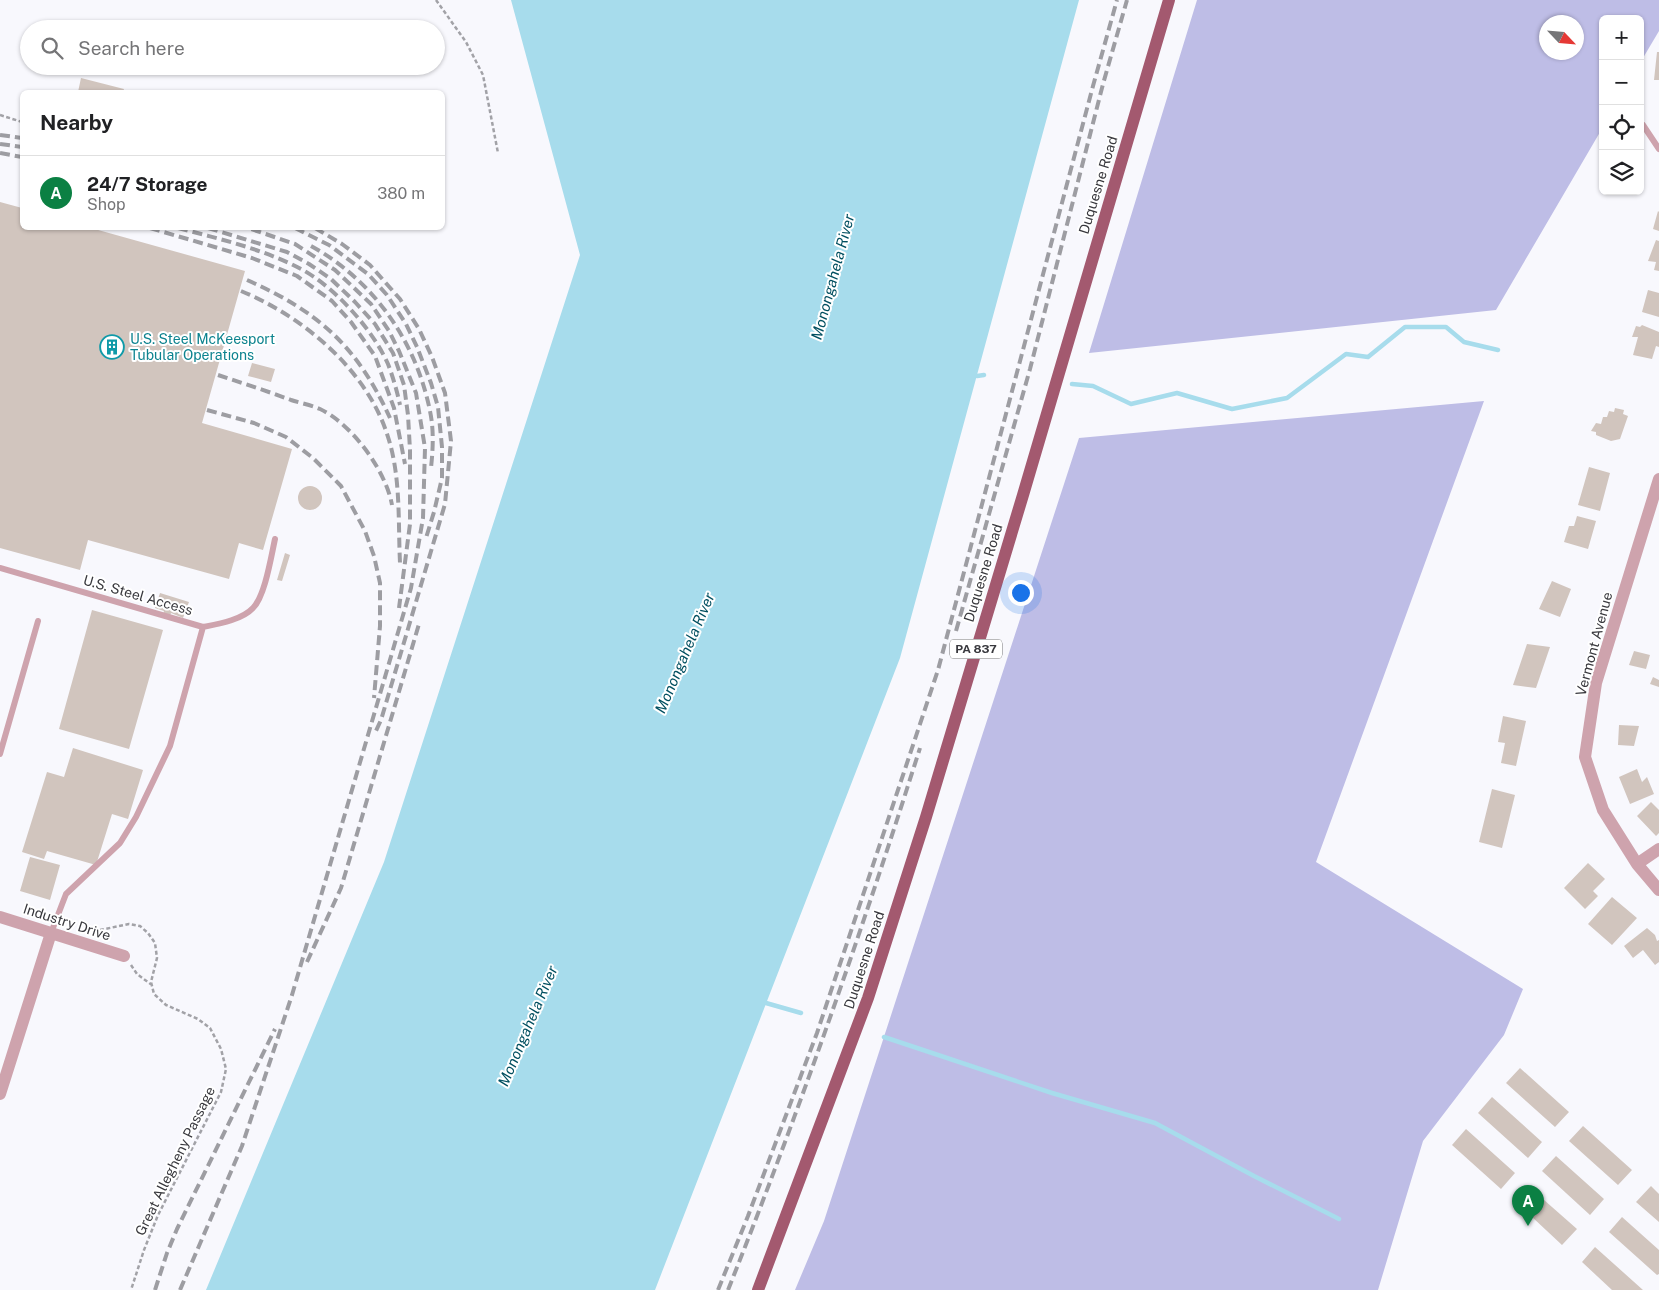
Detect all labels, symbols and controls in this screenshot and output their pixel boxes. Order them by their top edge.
north arrow [1539,15,1584,60]
map controls [1599,15,1644,195]
button: + [1599,15,1644,60]
search box [20,20,445,75]
icon: search [38,34,66,62]
text: Search here [78,37,185,59]
button: − [1599,60,1644,105]
button: locate [1599,105,1644,150]
text: Nearby [40,110,113,135]
street label: Duquesne Road [1075,134,1121,236]
button: layers [1599,150,1644,195]
text: 24/7 Storage [87,173,207,195]
text: A [50,184,62,203]
text: 380 m [377,184,425,203]
text: Shop [87,195,126,214]
water label: Monongahela River [808,212,858,341]
place label: U.S. Steel McKeesport Tubular Operations [130,331,275,363]
building icon: U.S. Steel McKeesport Tubular Operations [99,334,125,360]
street label: Duquesne Road [960,522,1006,624]
street label: U.S. Steel Access [81,572,195,618]
your location [1008,580,1034,606]
water label: Monongahela River [651,590,718,716]
street label: Vermont Avenue [1572,590,1616,698]
road number: PA 837 [950,640,1002,659]
street label: Industry Drive [21,900,113,944]
street label: Duquesne Road [841,909,887,1011]
water label: Monongahela River [494,963,561,1089]
street label: Great Allegheny Passage [132,1084,218,1238]
pin: A [1512,1185,1544,1226]

